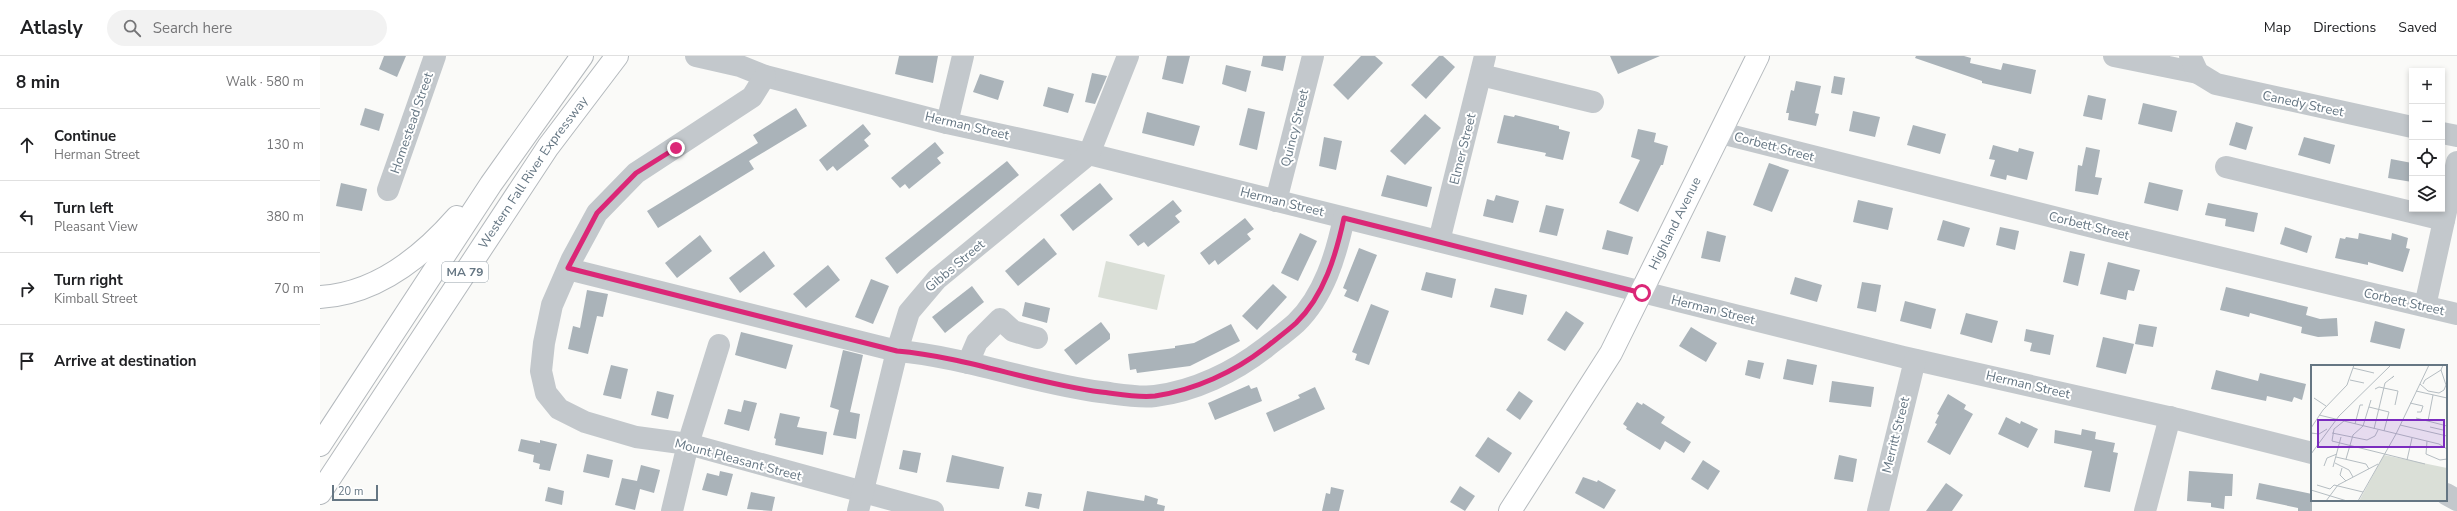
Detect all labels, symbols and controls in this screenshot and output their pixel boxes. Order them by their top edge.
search box [107,10,387,46]
text: Atlasly [20,15,83,41]
icon: search [121,17,143,39]
text: Search here [153,18,232,38]
text: Map [2264,18,2291,37]
text: Directions [2313,18,2376,37]
text: Saved [2398,18,2437,37]
map controls [2409,68,2445,212]
button: + [2409,68,2445,104]
street label: Homestead Street [386,70,438,176]
text: 8 min [16,71,60,94]
text: Walk · 580 m [226,73,304,91]
street label: Quincy Street [1277,87,1313,169]
street label: Canedy Street [2261,87,2346,122]
street label: Western Fall River Expressway [474,92,593,252]
button: − [2409,104,2445,140]
street label: Herman Street [923,108,1011,145]
street label: Elmer Street [1445,111,1481,187]
text: Continue [54,126,116,146]
street label: Corbett Street [1732,128,1817,166]
icon: ahead [16,134,38,156]
text: 130 m [266,136,304,154]
route end [667,139,685,157]
button: locate [2409,140,2445,176]
text: Herman Street [54,146,140,164]
street label: Highland Avenue [1645,174,1706,273]
button: layers [2409,176,2445,212]
street label: Herman Street [1238,183,1326,221]
text: Turn left [54,198,113,218]
icon: left [16,206,38,228]
street label: Corbett Street [2047,207,2132,245]
text: 380 m [266,208,304,226]
text: Pleasant View [54,218,138,236]
street label: Gibbs Street [921,235,989,296]
road number: MA 79 [442,262,488,282]
text: Turn right [54,270,123,290]
icon: right [16,278,38,300]
text: 70 m [274,280,304,298]
route start [1633,284,1651,302]
street label: Corbett Street [2362,284,2447,320]
text: Kimball Street [54,290,137,308]
street label: Herman Street [1669,291,1757,329]
icon: arrive [16,350,38,372]
text: Arrive at destination [54,351,197,371]
inset map [2311,365,2447,501]
street label: Herman Street [1984,367,2072,404]
street label: Merritt Street [1878,394,1914,475]
street label: Mount Pleasant Street [673,434,804,486]
scale bar [332,483,378,502]
text: 20 m [338,484,363,499]

